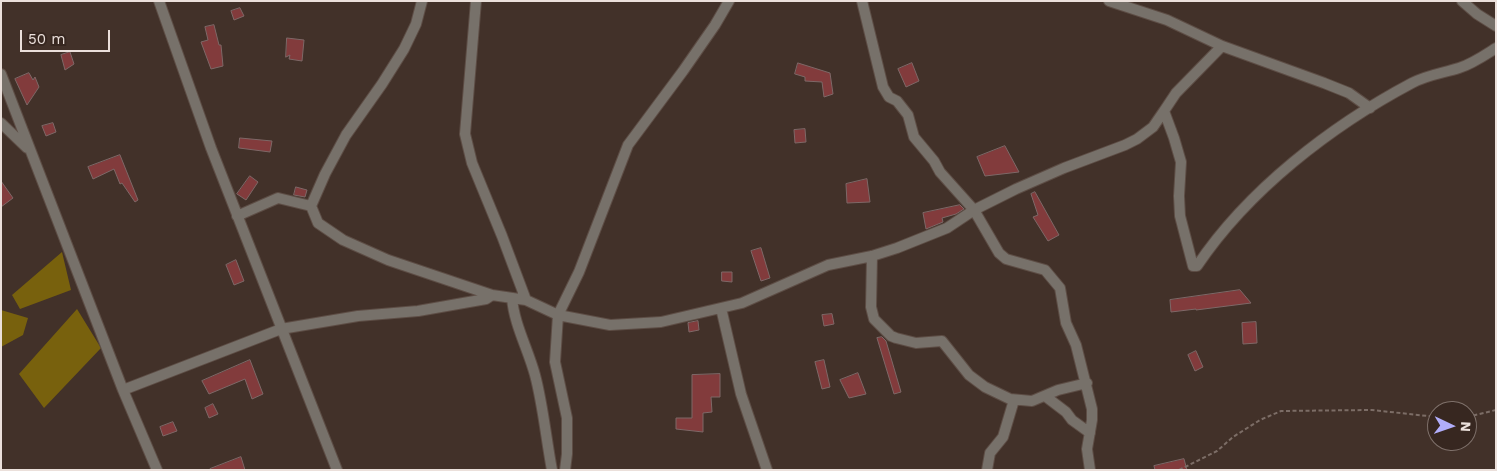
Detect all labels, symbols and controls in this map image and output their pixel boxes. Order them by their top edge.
scale bar [22,20,112,52]
text: 50 m [28,30,65,48]
north arrow [1427,401,1477,451]
text: N [1458,421,1474,432]

